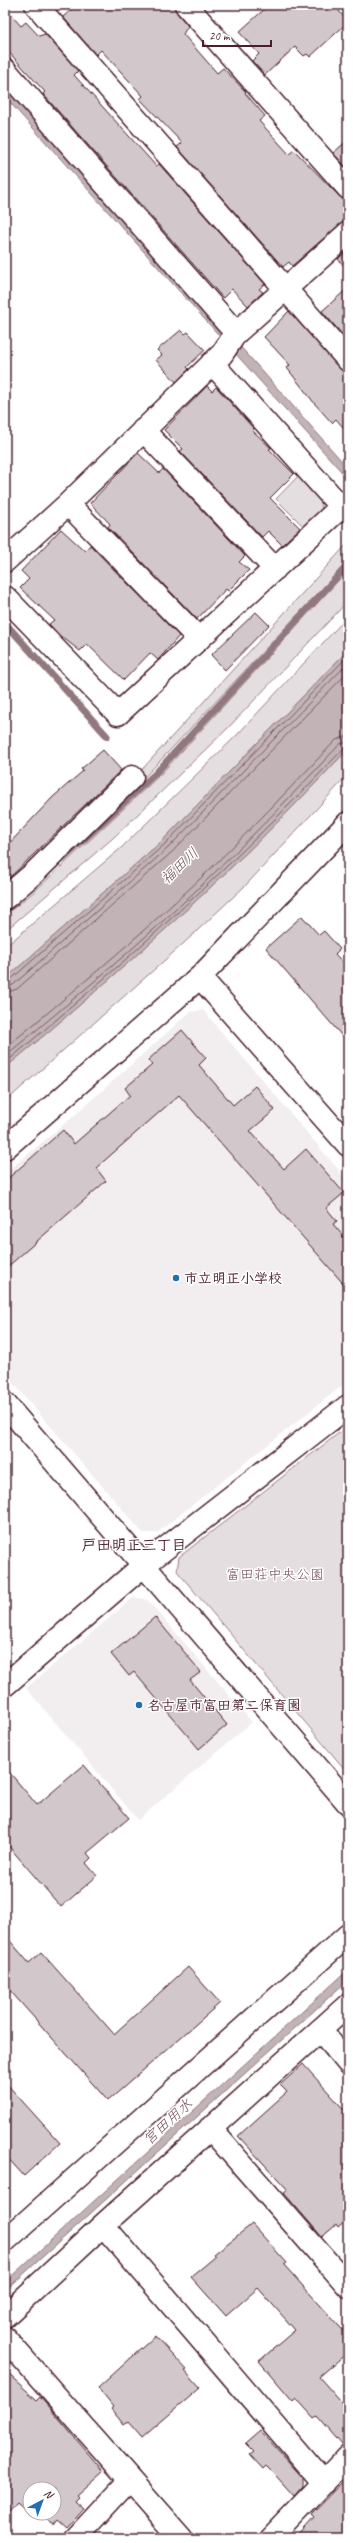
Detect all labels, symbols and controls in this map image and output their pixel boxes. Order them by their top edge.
scale bar [203,22,271,48]
text: 20 m [209,28,231,44]
water label: 福田川 [157,844,203,888]
place label: 市立明正小学校 [184,1270,282,1287]
marker: 市立明正小学校 [171,1273,181,1283]
district label: 戸田明正三丁目 [81,1536,187,1555]
park label: 富田荘中央公園 [226,1566,324,1583]
place label: 名古屋市富田第二保育園 [147,1697,301,1714]
marker: 名古屋市富田第二保育園 [134,1700,144,1710]
water label: 宮田用水 [139,2095,197,2149]
north arrow [22,2481,62,2521]
text: N [41,2486,57,2502]

